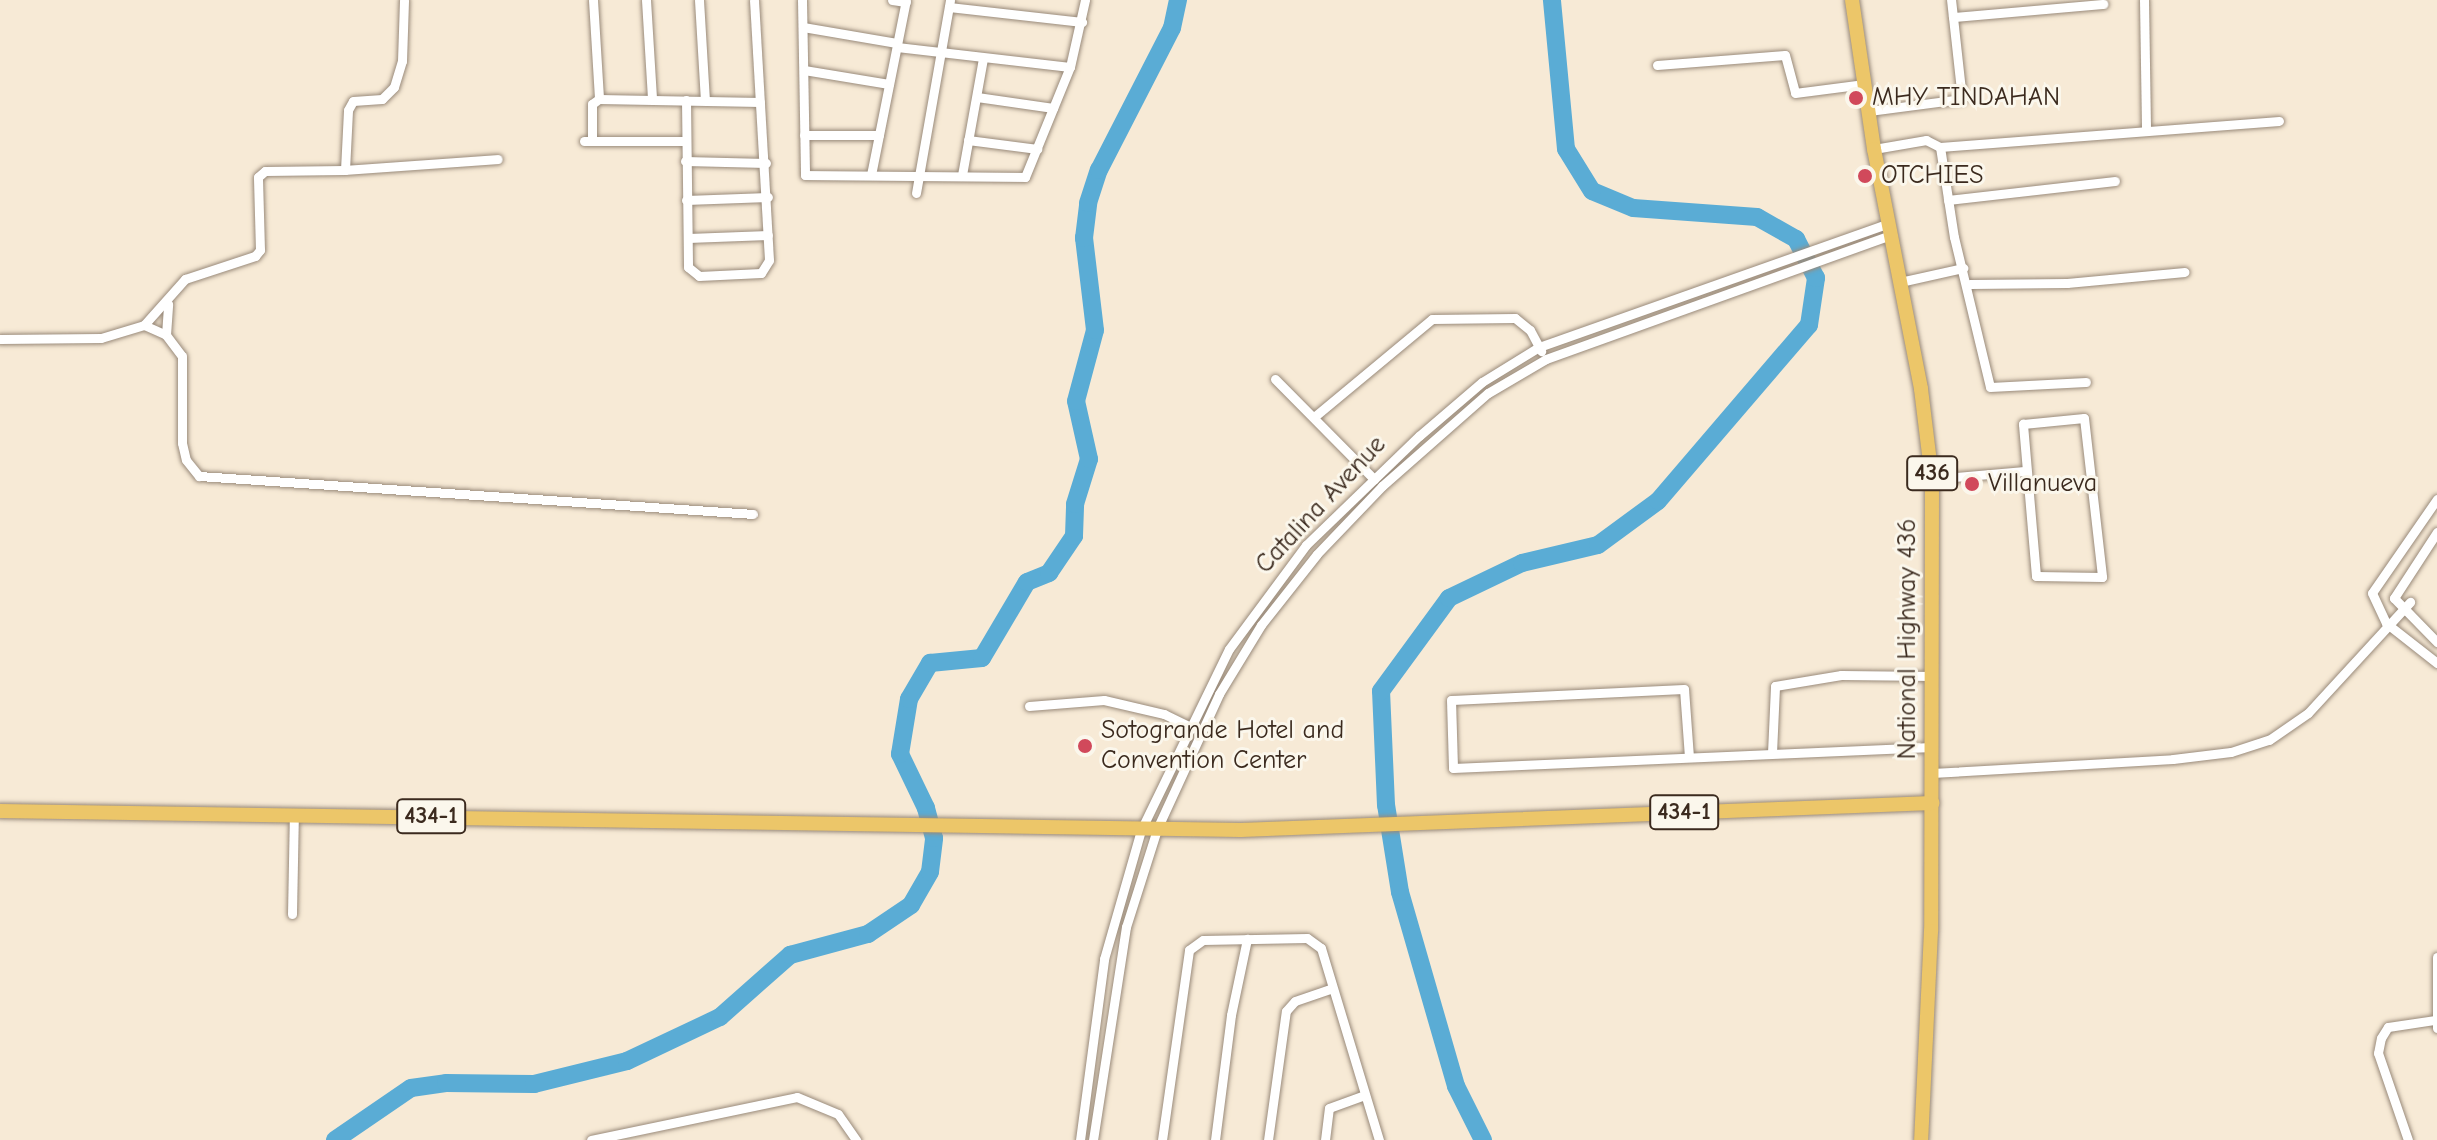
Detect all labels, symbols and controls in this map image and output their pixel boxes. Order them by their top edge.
place label: MHY TINDAHAN [1872,82,2060,114]
marker: MHY TINDAHAN [1847,89,1865,107]
place label: OTCHIES [1881,160,1984,192]
marker: OTCHIES [1856,167,1874,185]
street label: Catalina Avenue [1249,430,1393,580]
road number: 436 [1906,453,1958,493]
place label: Villanueva [1988,468,2097,500]
marker: Villanueva [1963,475,1981,493]
street label: National Highway 436 [1892,519,1924,759]
place label: Sotogrande Hotel and Convention Center [1101,715,1344,776]
marker: Sotogrande Hotel and Convention Center [1076,737,1094,755]
road number: 434-1 [1648,792,1720,832]
road number: 434-1 [395,796,467,836]

